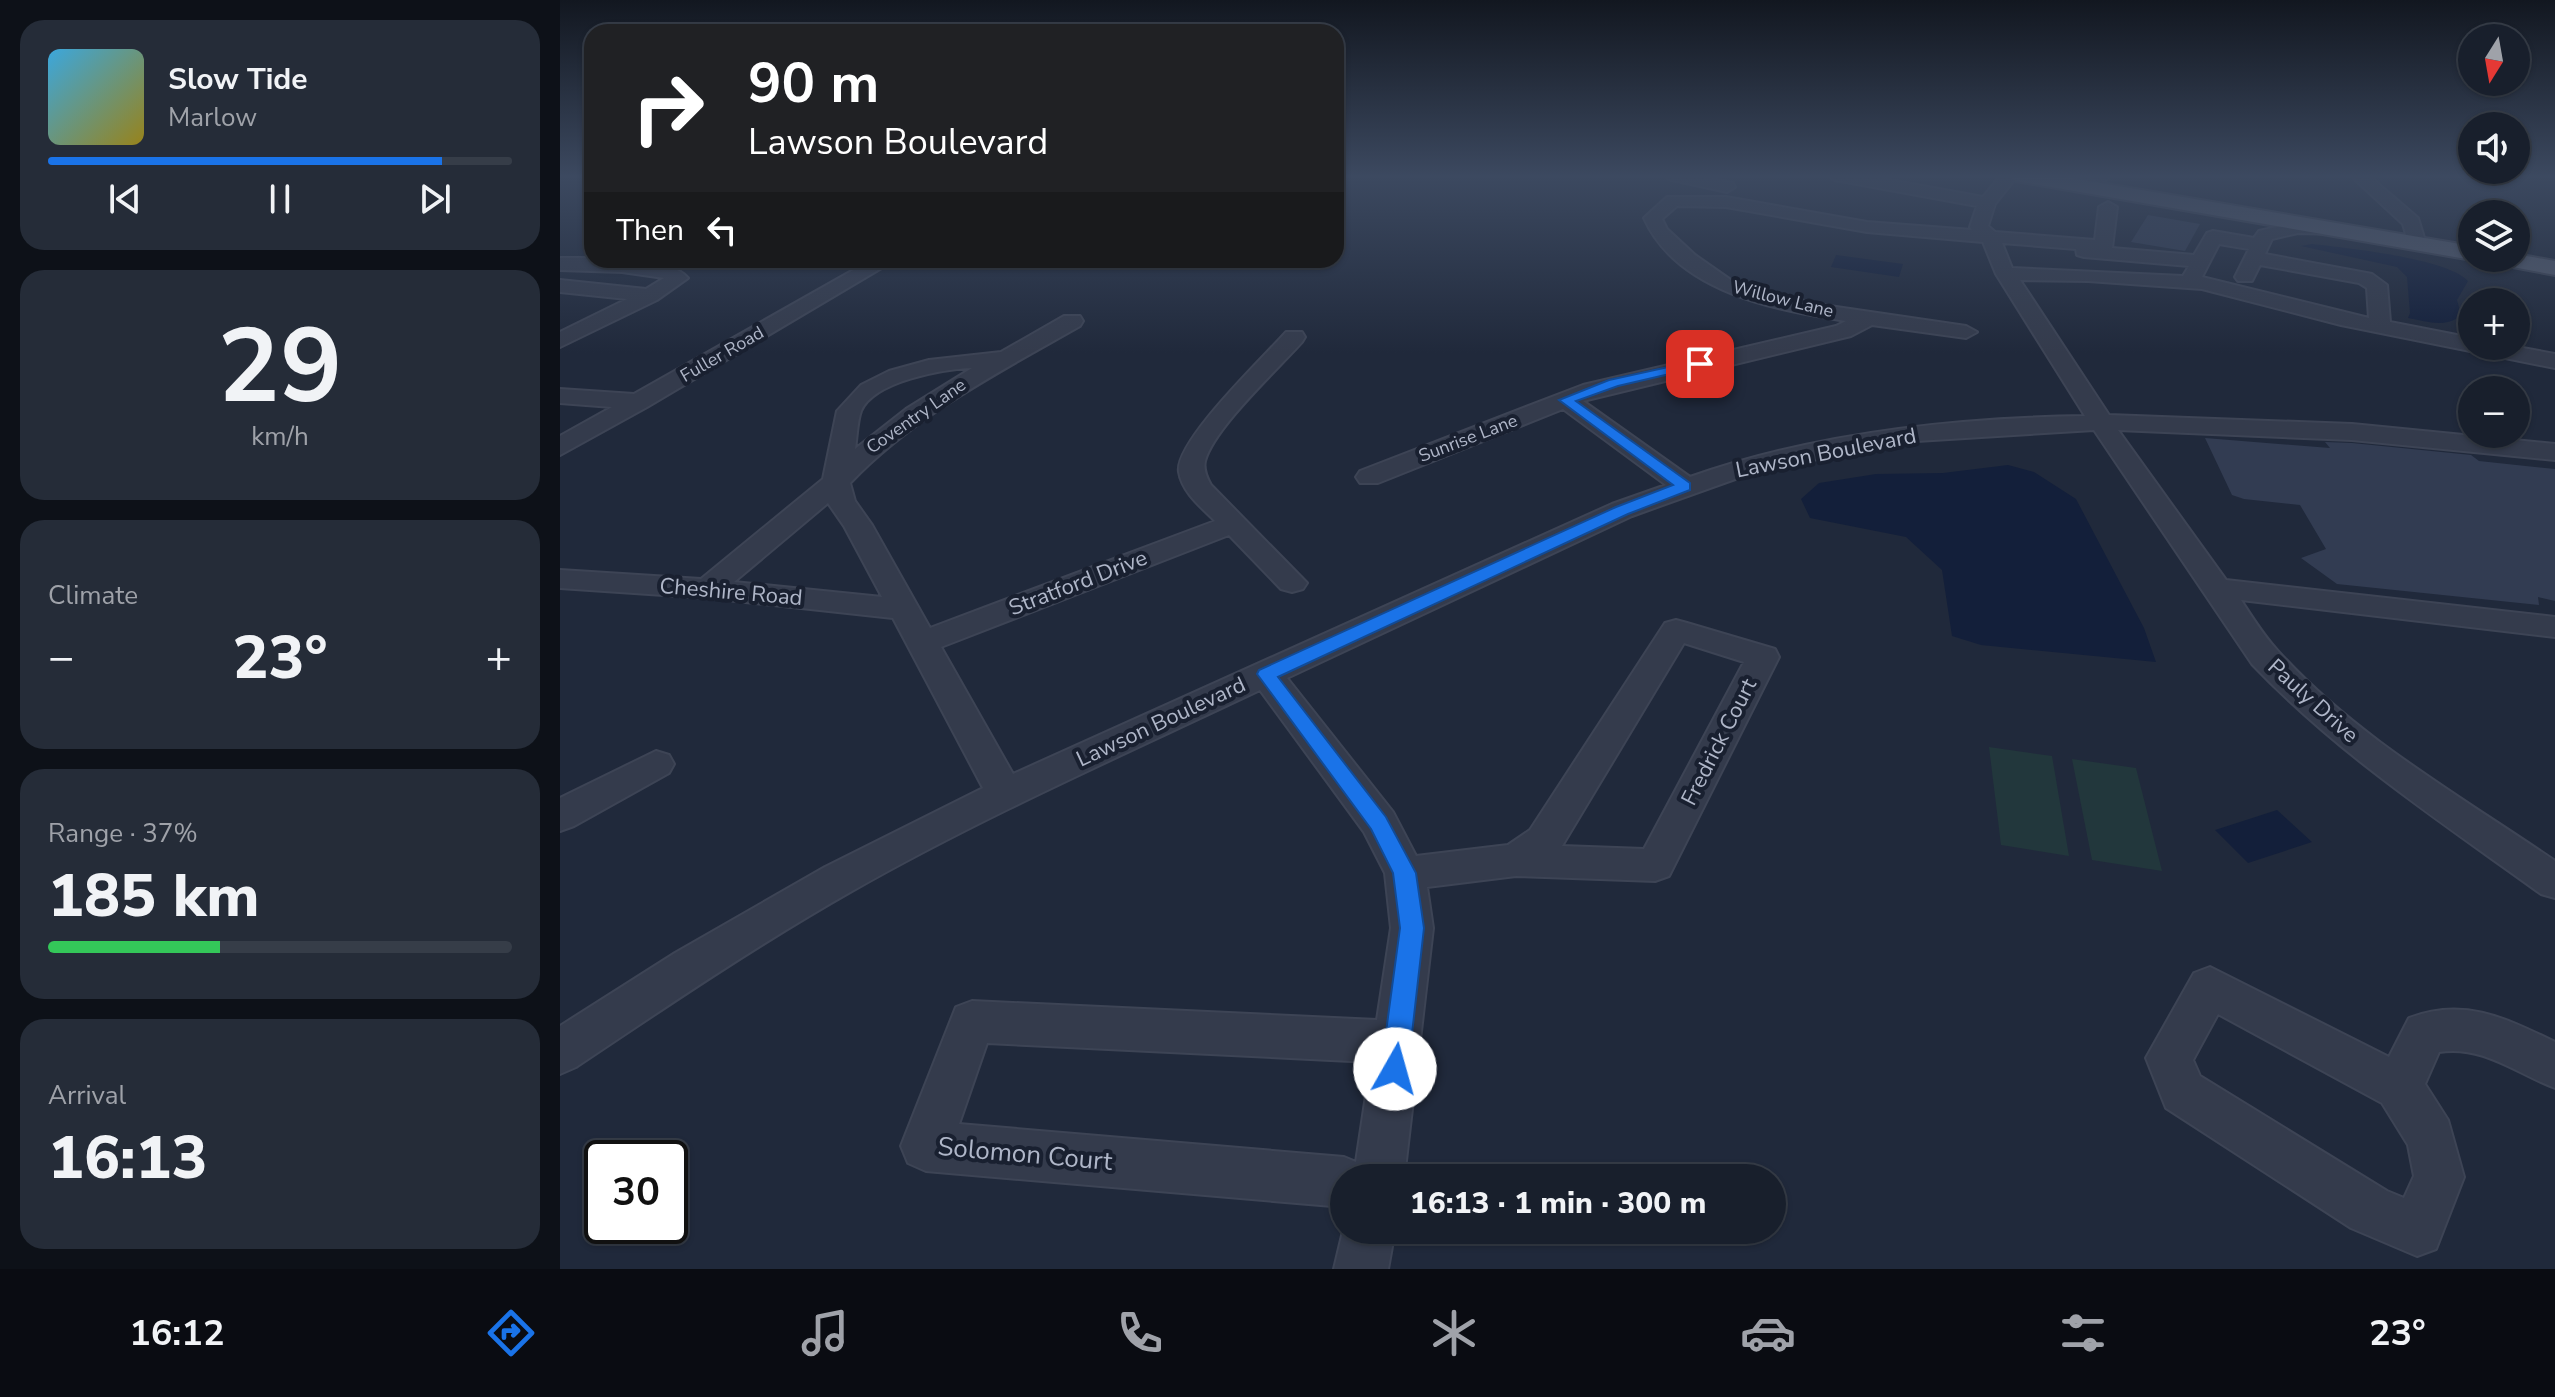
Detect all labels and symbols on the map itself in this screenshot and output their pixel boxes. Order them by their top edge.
north arrow [2458,24,2530,96]
street label: Willow Lane [1730,275,1836,323]
street label: Fuller Road [676,320,768,388]
pin [1666,330,1734,398]
street label: Coventry Lane [861,373,971,459]
street label: Sunrise Lane [1415,408,1521,468]
street label: Lawson Boulevard [1733,421,1919,485]
street label: Stratford Drive [1004,543,1152,623]
street label: Cheshire Road [658,571,804,613]
street label: Pauly Drive [2261,652,2365,750]
street label: Lawson Boulevard [1072,670,1250,774]
street label: Fredrick Court [1674,673,1764,811]
position arrow [1353,1027,1437,1111]
street label: Solomon Court [936,1129,1115,1179]
speed limit sign: 30 [584,1140,688,1244]

